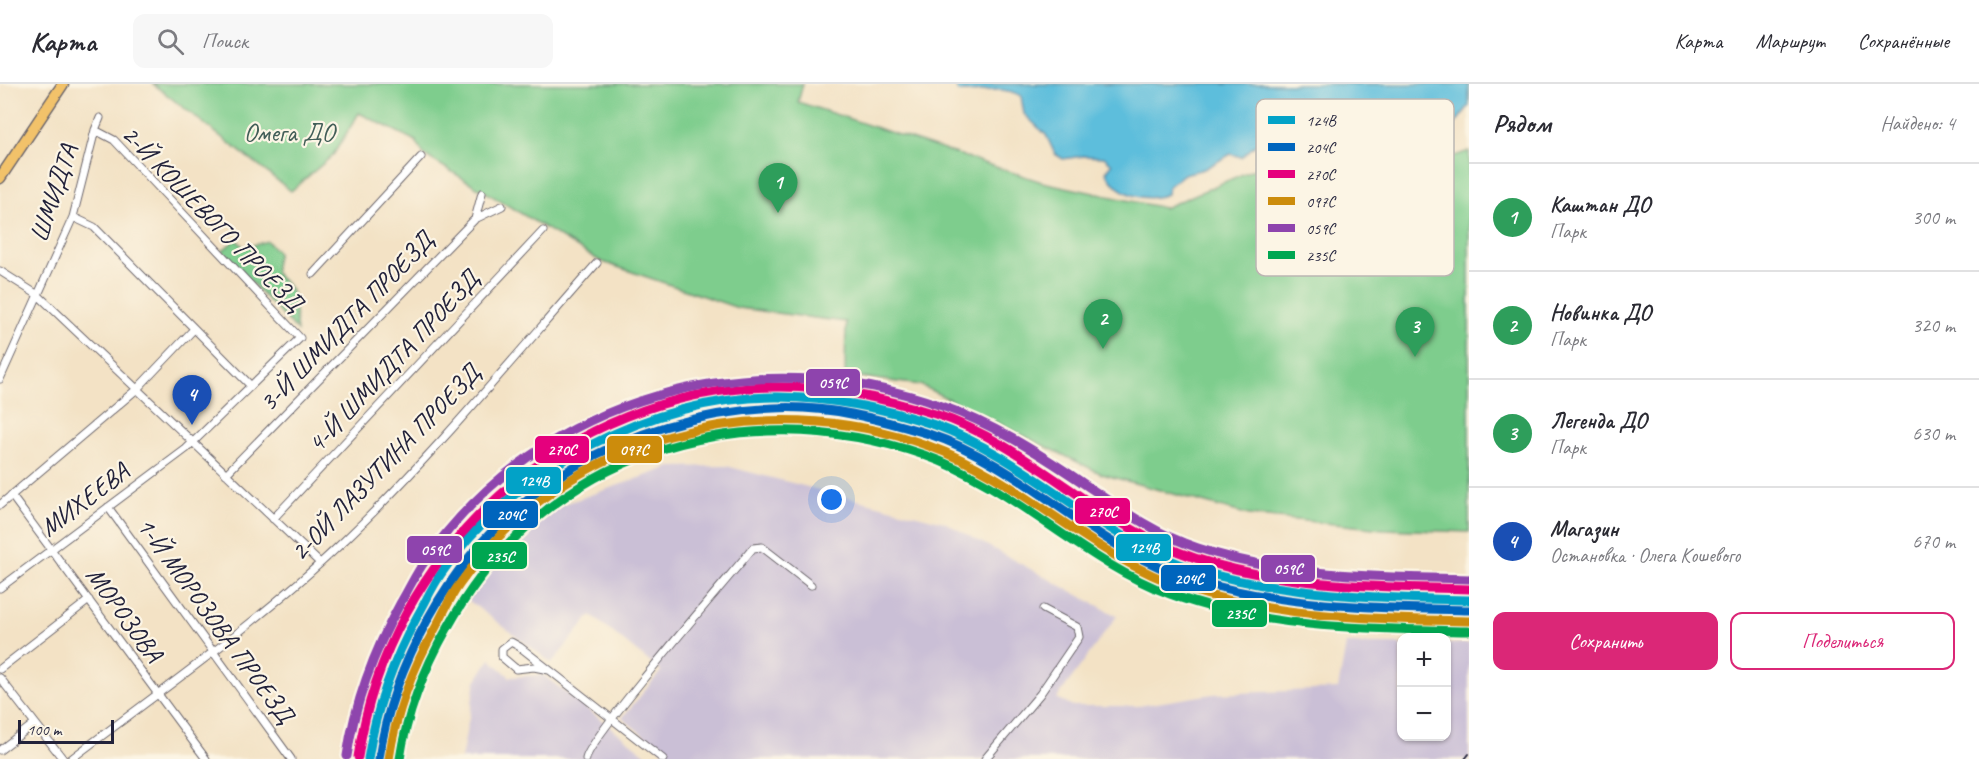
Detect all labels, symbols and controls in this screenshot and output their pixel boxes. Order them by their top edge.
search box [133,14,553,68]
text: Карта [30,24,97,59]
icon: search [154,25,187,58]
text: Поиск [202,27,248,55]
text: Карта [1674,28,1723,54]
text: Маршрут [1756,28,1825,54]
text: Сохранённые [1858,28,1949,54]
legend [1256,99,1454,276]
text: Рядом [1493,107,1551,140]
text: 124В [1306,111,1338,131]
text: Найдено: 4 [1880,111,1955,136]
park label: Омега ДО [244,116,337,149]
street label: 2-Й КОШЕВОГО ПРОЕЗД [115,118,311,320]
text: 204С [1306,138,1337,158]
street label: ШМИДТА [22,139,85,246]
pin: 1 [758,164,798,213]
text: 270С [1306,165,1337,185]
text: Каштан ДО [1550,191,1650,219]
text: 097С [1306,192,1337,212]
text: 1 [1508,205,1517,230]
text: 300 m [1912,205,1955,230]
text: 059С [1306,219,1337,239]
text: Парк [1550,219,1586,244]
street label: 3-Й ШМИДТА ПРОЕЗД [252,224,442,418]
text: 235С [1306,246,1337,266]
street label: 4-Й ШМИДТА ПРОЕЗД [300,262,487,460]
text: Новинка ДО [1550,299,1651,327]
pin: 2 [1084,300,1122,349]
pin: 3 [1396,308,1434,357]
text: 2 [1508,313,1517,338]
text: 320 m [1912,313,1955,338]
text: Парк [1550,327,1586,352]
street label: 2-ОЙ ЛАЗУТИНА ПРОЕЗД [283,356,489,567]
line badge: 059С [805,368,861,397]
text: 059С [818,373,850,393]
pin: 4 [172,376,212,425]
text: Легенда ДО [1550,407,1646,435]
text: 3 [1508,421,1517,446]
text: 630 m [1912,421,1955,446]
line badge: 270С [534,435,590,464]
line badge: 097С [606,435,663,464]
text: Парк [1550,435,1586,460]
text: 270С [547,440,579,460]
text: 097С [619,440,651,460]
street label: МИХЕЕВА [33,454,137,544]
line badge: 124В [505,466,562,495]
text: 124В [519,471,551,491]
your location [817,485,846,514]
line badge: 270С [1074,497,1131,525]
line badge: 204С [482,500,539,529]
text: 270С [1088,502,1120,522]
text: 204С [496,505,528,525]
street label: 1-Й МОРОЗОВА ПРОЕЗД [130,511,302,731]
text: Магазин [1550,515,1619,543]
text: 4 [1508,529,1517,554]
text: 670 m [1912,529,1955,554]
line badge: 124В [1115,533,1172,562]
line badge: 059С [406,535,463,564]
text: 124В [1129,538,1161,558]
text: 059С [420,540,452,560]
line badge: 235С [471,541,528,570]
text: Остановка · Олега Кошевого [1550,543,1740,568]
text: 235С [485,547,517,567]
line badge: 059С [1260,554,1316,583]
text: 059С [1273,559,1305,579]
street label: МОРОЗОВА [79,560,171,670]
line badge: 204С [1160,564,1217,592]
text: 204С [1174,569,1206,589]
line badge: 235С [1211,599,1268,628]
text: 235С [1225,604,1257,624]
button: Сохранить [1493,612,1718,670]
button: Поделиться [1730,612,1955,670]
map controls [1397,633,1451,741]
button: + [1397,633,1451,687]
button: − [1397,687,1451,741]
scale bar [18,717,114,744]
text: 100 m [27,720,61,740]

